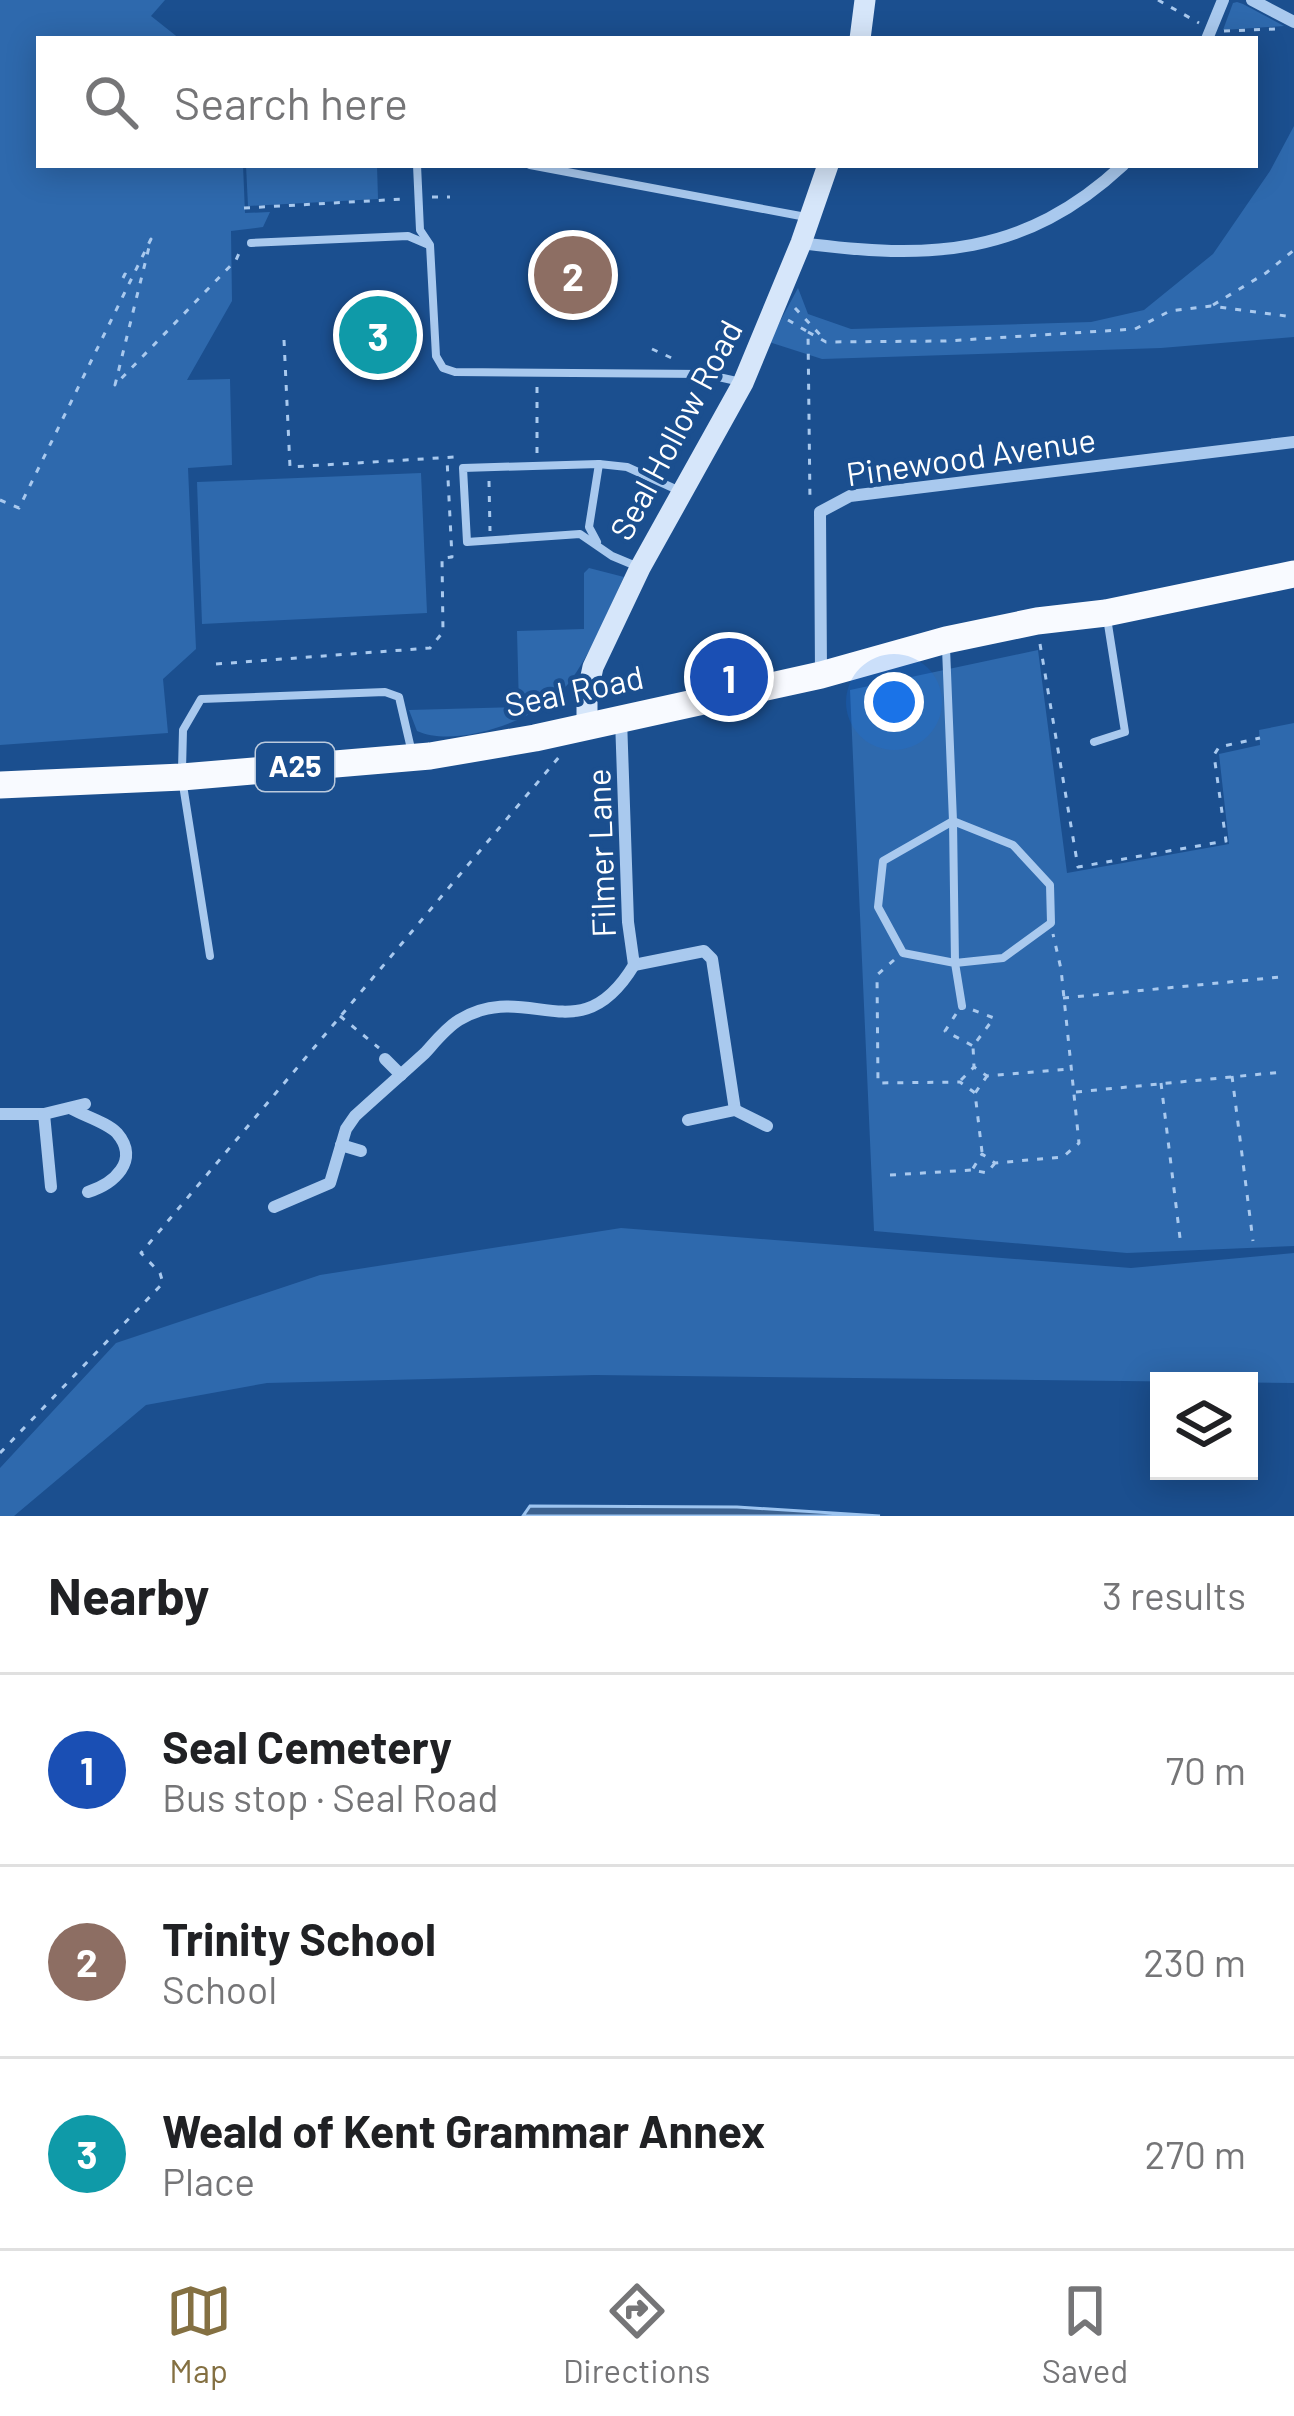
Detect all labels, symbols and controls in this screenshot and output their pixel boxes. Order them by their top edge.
search box [36,36,1258,168]
icon: search [78,69,144,135]
text: Search here [174,75,408,129]
pin: 2 [534,230,612,320]
pin: 3 [339,290,417,380]
street label: Seal Hollow Road [600,313,750,546]
street label: Pinewood Avenue [844,419,1098,493]
pin: 1 [690,632,768,722]
street label: Seal Road [501,656,647,724]
your location [864,672,924,732]
road number: A25 [256,743,334,791]
street label: Filmer Lane [577,768,623,938]
map controls [1150,1372,1258,1480]
button: layers [1150,1372,1258,1480]
text: Nearby [48,1564,209,1625]
text: 3 results [1102,1571,1246,1618]
text: Seal Cemetery [162,1719,452,1773]
text: 1 [80,1746,94,1793]
text: 70 m [1165,1746,1246,1793]
text: Bus stop · Seal Road [162,1773,499,1820]
text: Trinity School [162,1911,436,1965]
text: 2 [76,1938,98,1985]
text: 230 m [1143,1938,1246,1985]
text: School [162,1965,277,2012]
text: Weald of Kent Grammar Annex [162,2103,765,2157]
text: 3 [76,2130,98,2177]
text: 270 m [1145,2130,1246,2177]
text: Place [162,2157,255,2204]
tab: Map [166,2278,232,2390]
tab: Directions [563,2278,710,2390]
tab: Saved [1042,2278,1128,2390]

